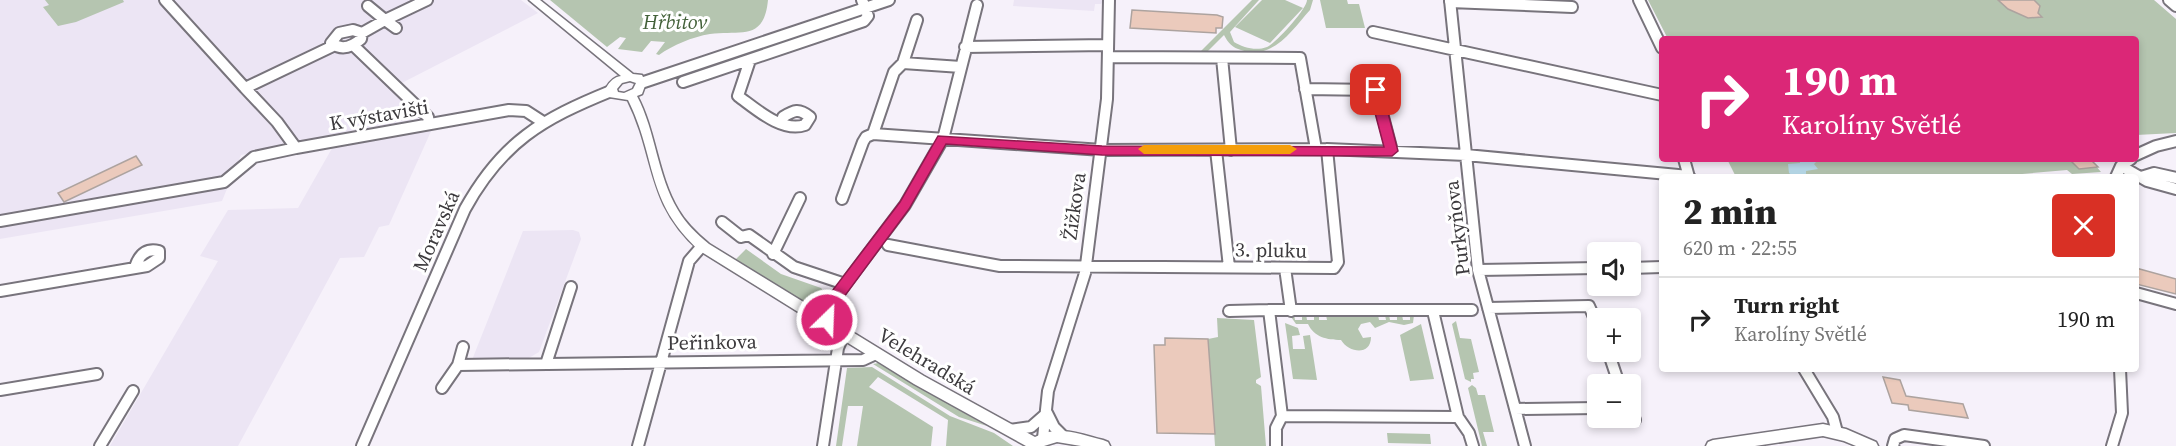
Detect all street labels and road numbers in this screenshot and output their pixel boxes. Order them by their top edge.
street label: K výstavišti [327,92,431,138]
street label: Žižkova [1055,170,1093,241]
street label: Purkyňova [1437,178,1477,277]
street label: Moravská [406,185,467,276]
street label: 3. pluku [1235,235,1307,265]
street label: Velehradská [873,321,982,402]
street label: Peřinkova [667,327,758,357]

